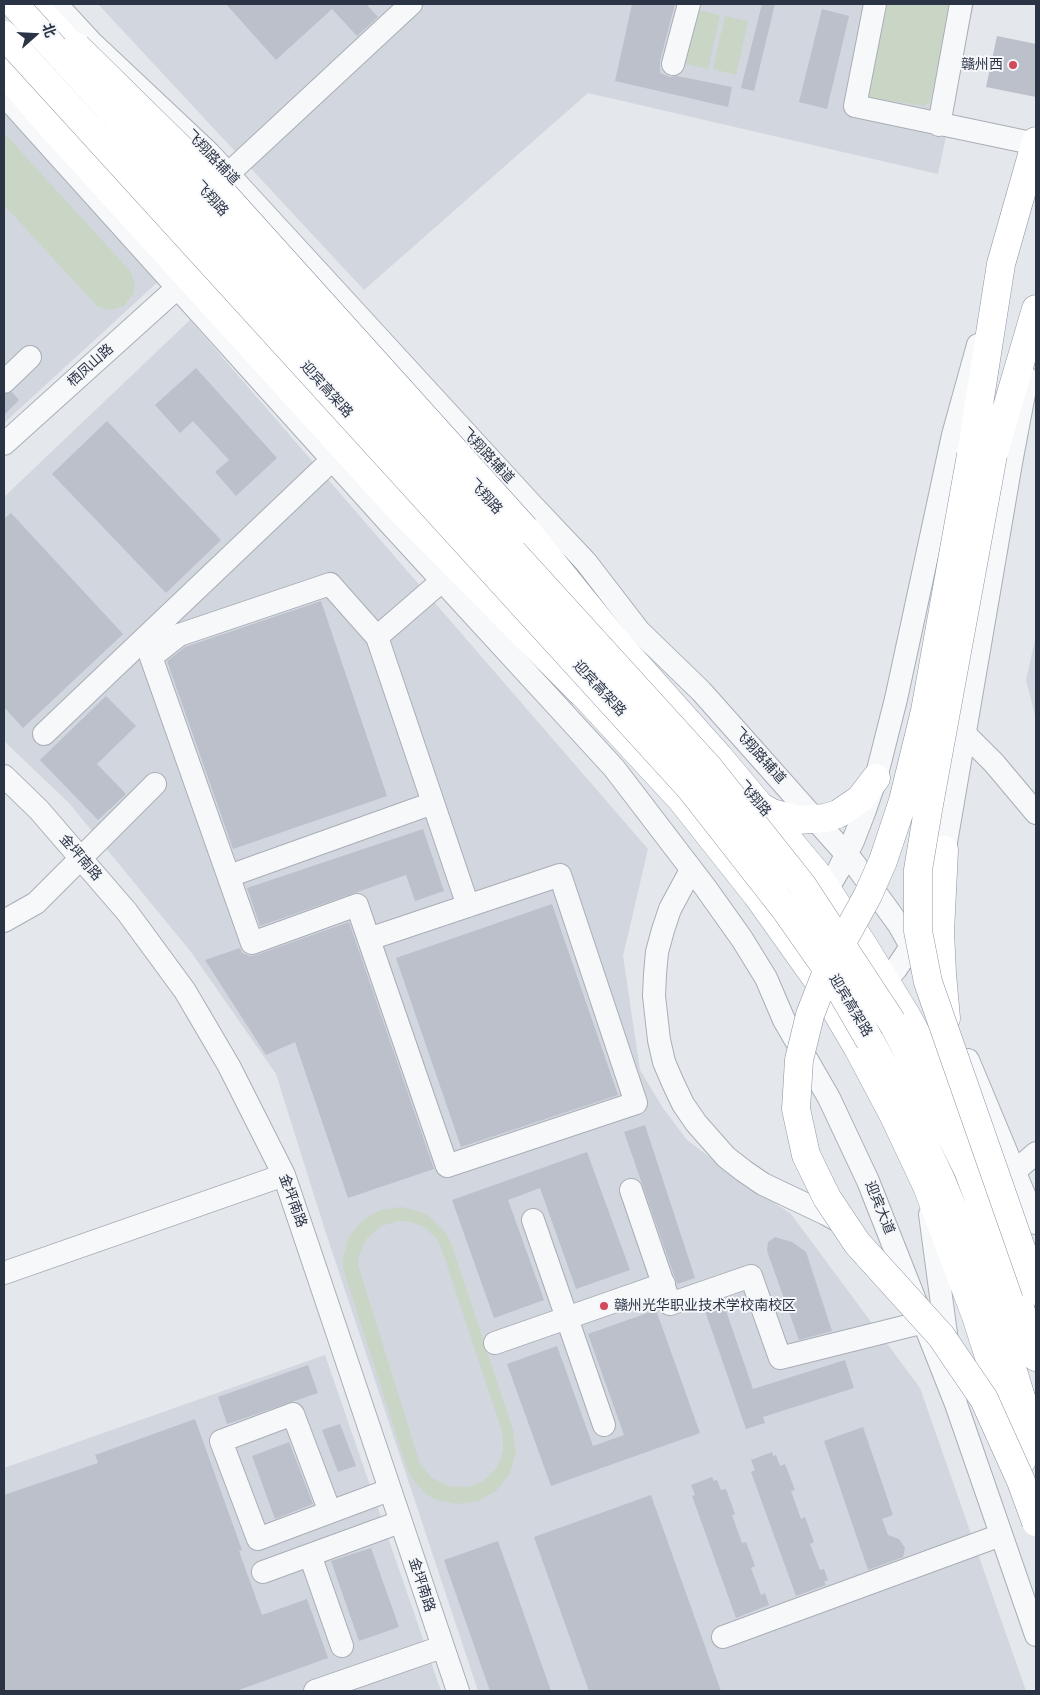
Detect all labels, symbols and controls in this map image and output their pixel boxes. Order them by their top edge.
north arrow [10,10,60,60]
text: 北 [37,20,61,40]
place label: 赣州西 [961,57,1003,73]
marker: 赣州西 [1007,59,1019,71]
street label: 飞翔路辅道 [182,127,242,189]
street label: 飞翔路 [191,178,231,220]
street label: 栖凤山路 [65,341,117,391]
street label: 迎宾高架路 [296,358,356,422]
street label: 飞翔路辅道 [457,425,517,487]
street label: 飞翔路 [465,476,505,518]
street label: 迎宾高架路 [569,658,629,720]
street label: 飞翔路辅道 [729,724,789,788]
street label: 飞翔路 [734,778,774,820]
street label: 金坪南路 [55,831,105,885]
street label: 迎宾高架路 [825,972,875,1040]
street label: 金坪南路 [275,1172,309,1230]
street label: 迎宾大道 [861,1179,897,1237]
place label: 赣州光华职业技术学校南校区 [614,1298,796,1314]
marker: 赣州光华职业技术学校南校区 [598,1300,610,1312]
street label: 金坪南路 [404,1556,438,1614]

